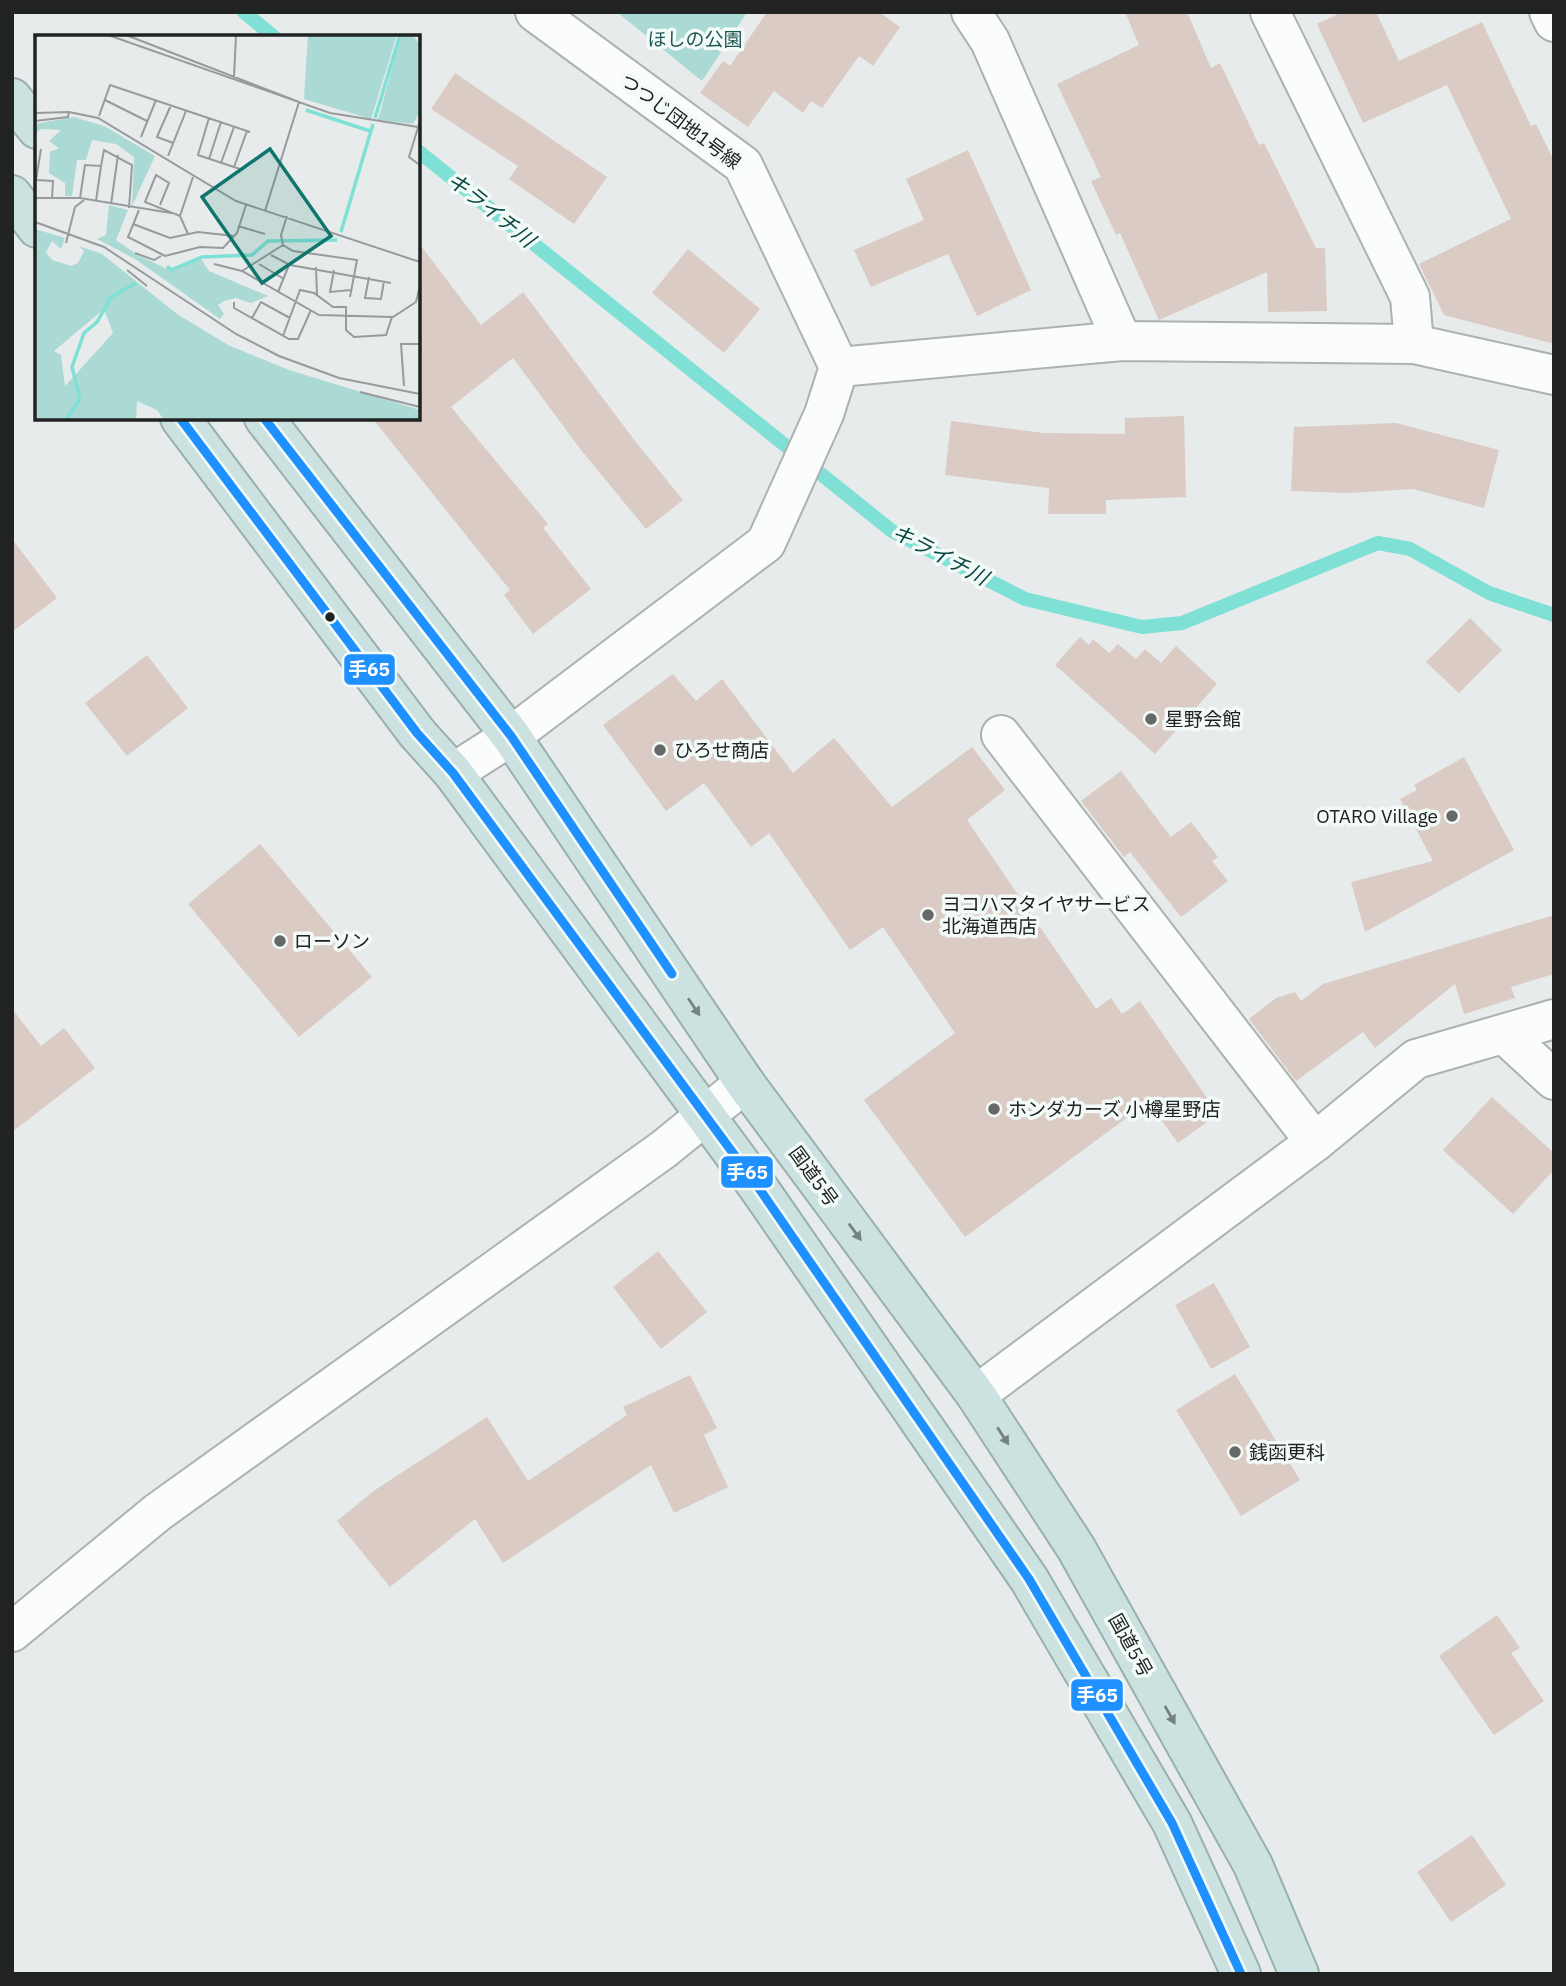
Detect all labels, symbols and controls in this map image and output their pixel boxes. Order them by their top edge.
park label: ほしの公園 [647,27,743,51]
inset map [35,35,420,420]
street label: つつじ団地1号線 [616,68,746,174]
water label: キライチ川 [442,165,543,254]
water label: キライチ川 [888,517,995,592]
unlabelled marker [323,610,337,624]
line badge: 手65 [343,653,396,686]
text: 手65 [348,657,390,681]
place label: 星野会館 [1165,707,1241,731]
marker: 星野会館 [1143,711,1159,727]
place label: ひろせ商店 [674,738,769,762]
marker: ひろせ商店 [652,742,668,758]
place label: OTARO Village [1316,804,1438,828]
marker: OTARO Village [1444,808,1460,824]
place label: ヨコハマタイヤサービス 北海道西店 [942,892,1150,938]
marker: ヨコハマタイヤサービス 北海道西店 [920,907,936,923]
place label: ローソン [294,929,370,953]
marker: ローソン [272,933,288,949]
one-way arrow [687,998,701,1016]
place label: ホンダカーズ 小樽星野店 [1008,1097,1221,1121]
marker: ホンダカーズ 小樽星野店 [986,1101,1002,1117]
street label: 国道5号 [784,1141,844,1211]
line badge: 手65 [720,1155,774,1189]
text: 手65 [726,1160,768,1184]
one-way arrow [848,1223,862,1241]
one-way arrow [996,1427,1010,1445]
place label: 銭函更科 [1249,1440,1325,1464]
marker: 銭函更科 [1227,1444,1243,1460]
street label: 国道5号 [1104,1609,1158,1681]
line badge: 手65 [1070,1678,1124,1712]
text: 手65 [1076,1683,1118,1707]
one-way arrow [1164,1706,1176,1725]

